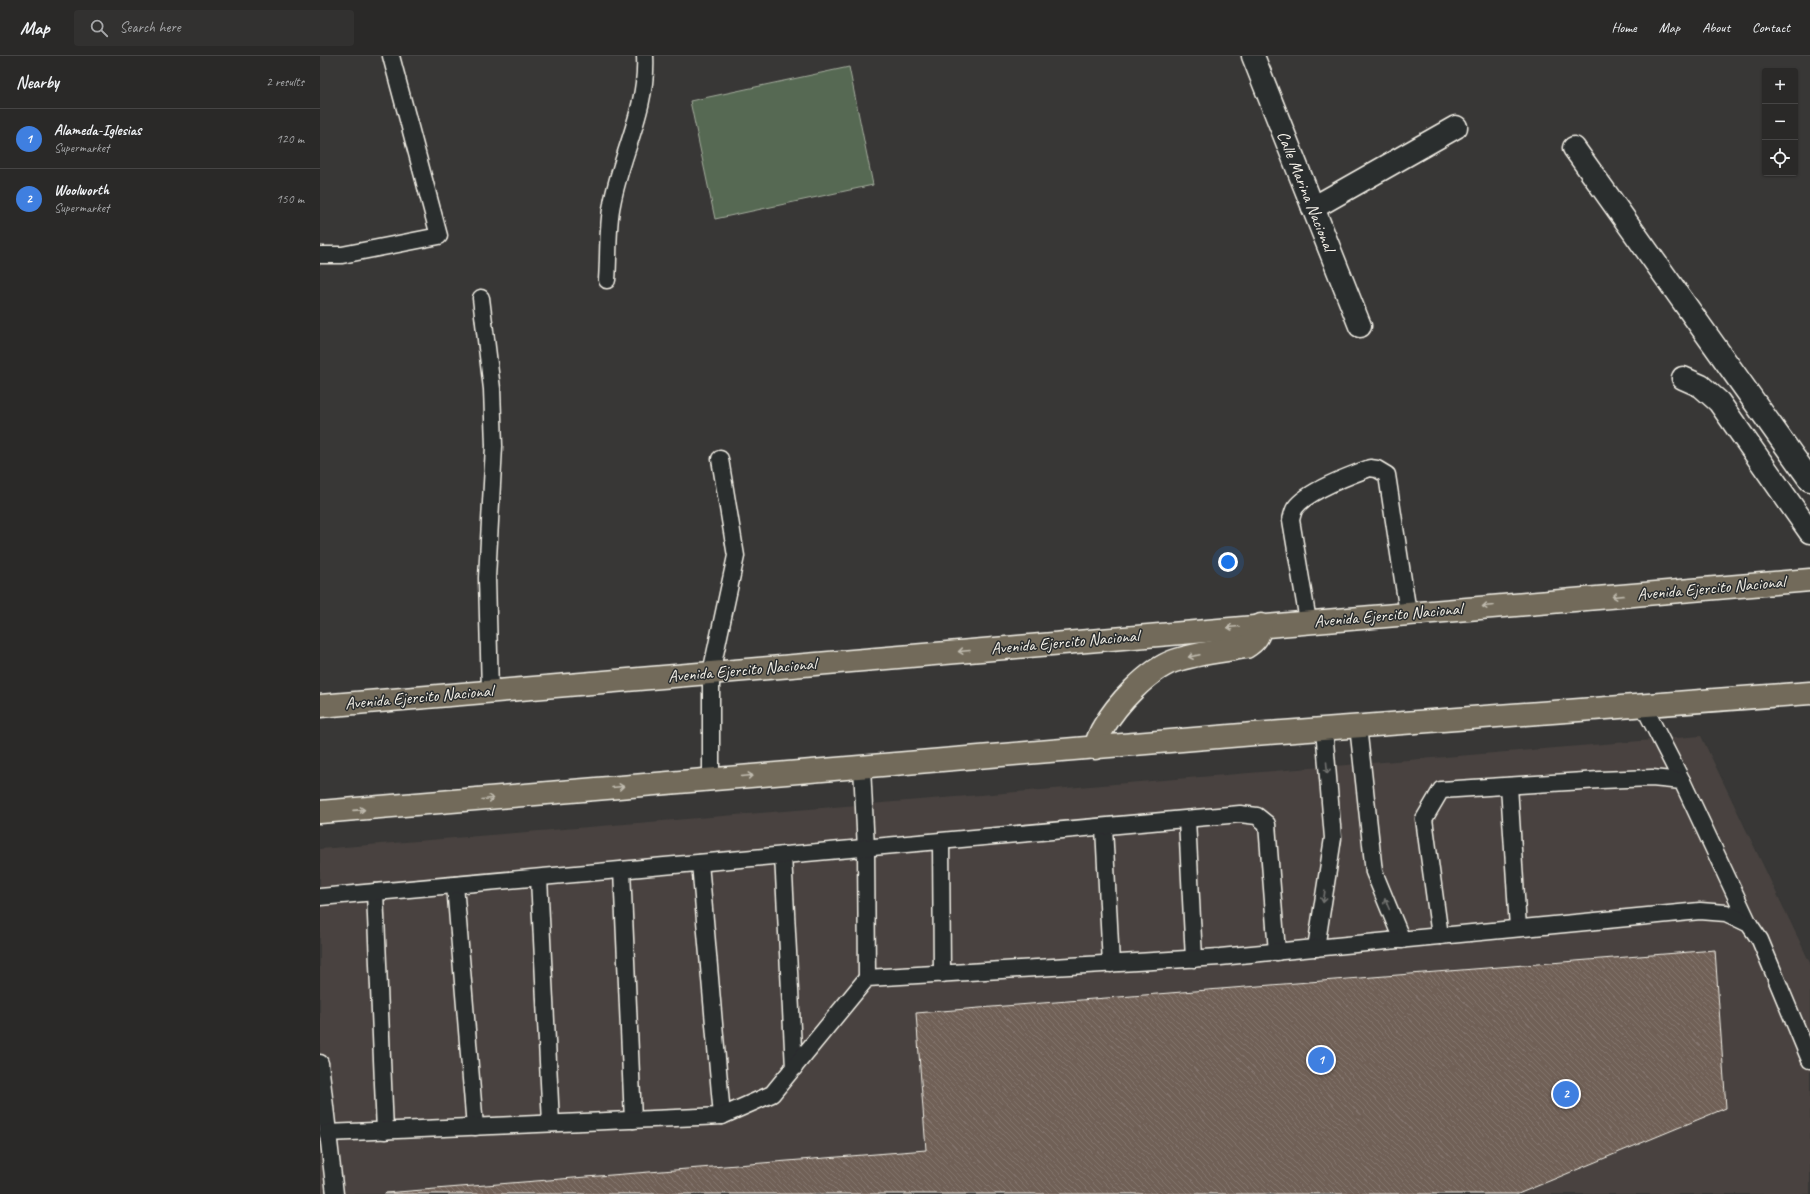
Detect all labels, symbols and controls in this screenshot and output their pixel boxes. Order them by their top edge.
search box [74,10,354,46]
text: Map [20,16,50,40]
icon: search [88,17,110,39]
text: Search here [120,18,181,37]
text: Home [1611,19,1637,36]
text: Map [1659,19,1680,36]
text: About [1702,19,1730,36]
text: Contact [1752,19,1790,36]
map controls [1762,68,1798,176]
button: + [1762,68,1798,104]
text: Nearby [16,72,59,93]
text: 2 results [266,74,304,90]
button: − [1762,104,1798,140]
text: Alameda-Iglesias [54,121,141,140]
street label: Calle Marina Nacional [1272,128,1341,257]
text: 1 [26,131,32,147]
text: 120 m [276,131,304,147]
text: Supermarket [54,140,109,156]
button: locate [1762,140,1798,176]
text: Woolworth [54,181,109,200]
text: 2 [26,191,32,207]
text: 150 m [276,191,304,207]
text: Supermarket [54,200,109,216]
your location [1218,552,1238,572]
street label: Avenida Ejercito Nacional [1636,571,1789,605]
one-way arrow [1612,592,1625,599]
street label: Avenida Ejercito Nacional [1313,598,1466,632]
one-way arrow [1482,603,1495,610]
one-way arrow [1227,624,1240,631]
street label: Avenida Ejercito Nacional [990,625,1143,659]
one-way arrow [958,647,971,655]
street label: Avenida Ejercito Nacional [667,653,820,687]
one-way arrow [1188,653,1201,661]
street label: Avenida Ejercito Nacional [344,680,497,714]
one-way arrow [1324,761,1331,774]
one-way arrow [740,773,753,780]
one-way arrow [611,784,624,791]
one-way arrow [481,795,494,802]
one-way arrow [352,806,365,813]
one-way arrow [1320,890,1328,903]
one-way arrow [1383,898,1390,910]
pin: 1 [1308,1045,1334,1075]
pin: 2 [1553,1079,1579,1109]

